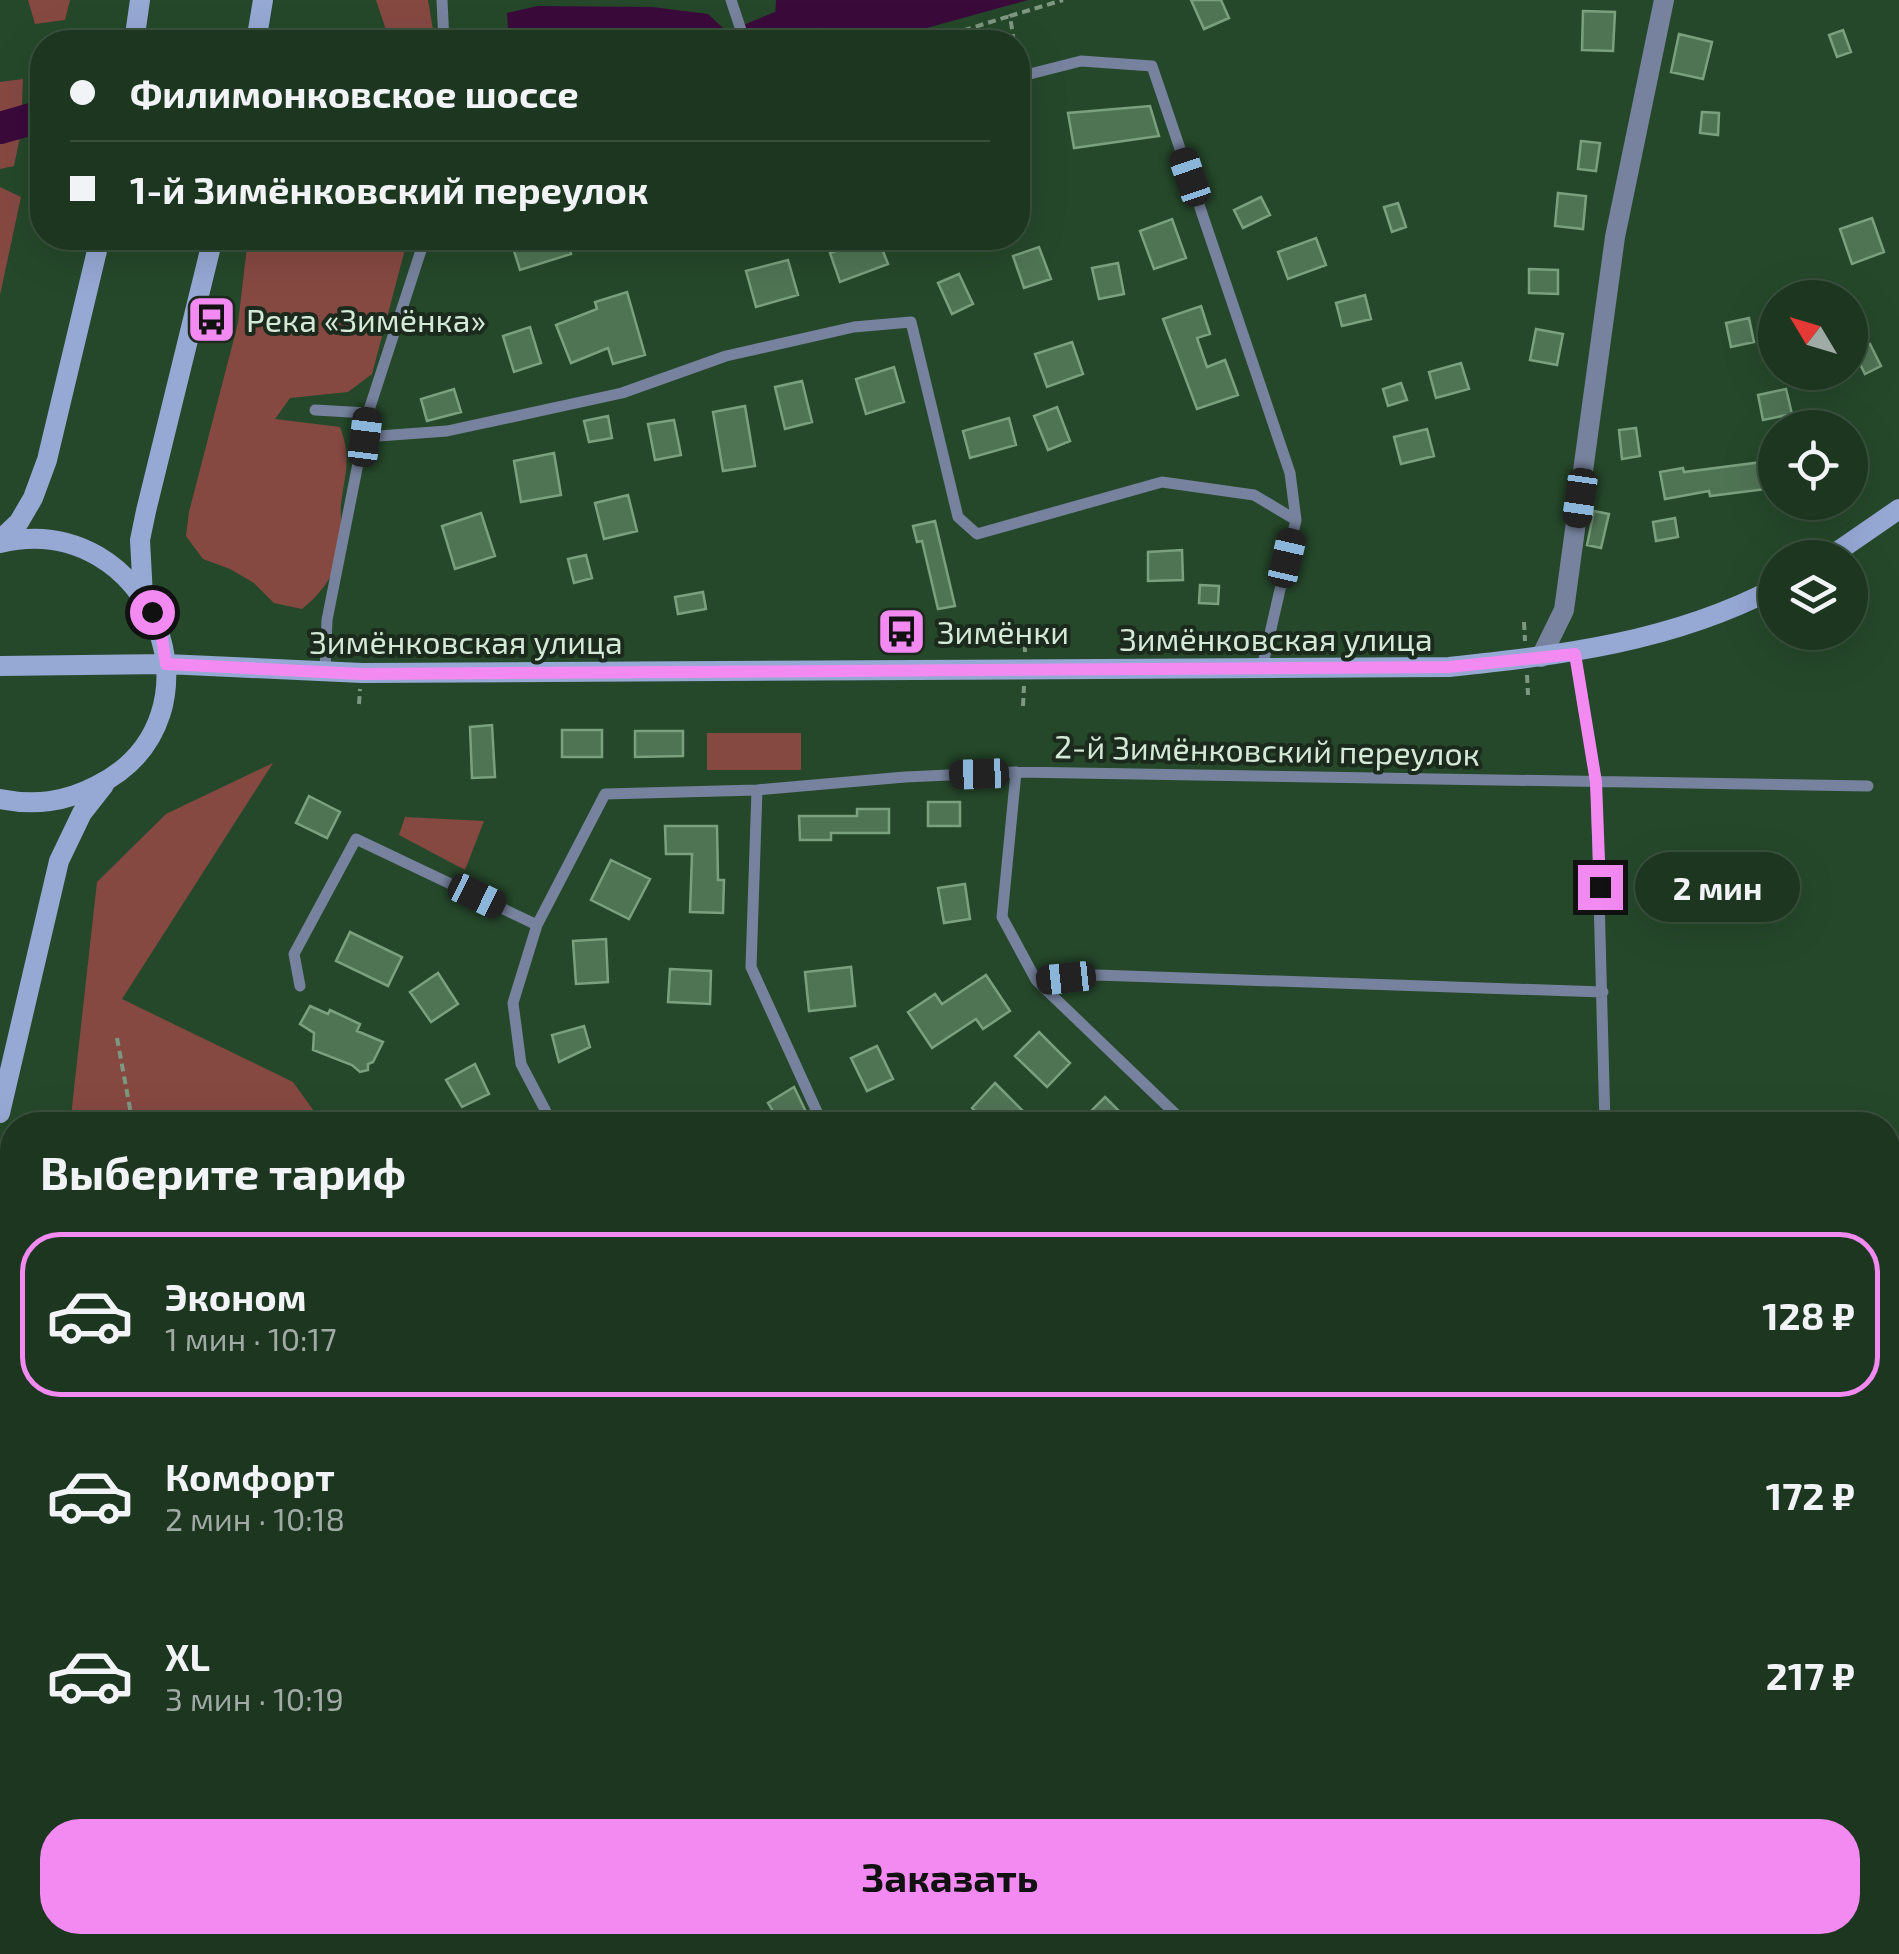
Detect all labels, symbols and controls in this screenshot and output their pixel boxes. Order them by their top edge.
text: Филимонковское шоссе [130,70,579,116]
car [1166,144,1214,210]
text: 1-й Зимёнковский переулок [130,166,649,212]
north arrow [1758,280,1868,390]
map controls [1758,280,1868,650]
bus stop icon: Река «Зимёнка» [185,293,237,345]
place label: Река «Зимёнка» [246,300,486,338]
car [346,405,384,469]
button: locate [1758,410,1868,520]
car [1561,466,1599,530]
car [1266,525,1308,591]
button: layers [1758,540,1868,650]
route start [130,590,175,635]
bus stop icon: Зимёнки [876,605,928,657]
place label: Зимёнки [937,612,1069,650]
street label: Зимёнковская улица [1119,619,1433,658]
street label: Зимёнковская улица [309,622,623,661]
street label: 2-й Зимёнковский переулок [1054,726,1480,773]
car [948,758,1010,790]
callout: 2 мин [1635,852,1800,922]
route end [1578,865,1623,910]
text: 2 мин [1673,868,1762,906]
car [443,869,511,923]
car [1035,960,1097,996]
text: Выберите тариф [40,1145,406,1199]
icon: car [45,1270,135,1360]
text: Эконом [165,1273,307,1319]
text: 128 ₽ [1762,1292,1855,1338]
text: 1 мин · 10:17 [165,1319,337,1357]
icon: car [45,1450,135,1540]
text: Комфорт [165,1453,335,1499]
text: 172 ₽ [1766,1472,1855,1518]
text: 2 мин · 10:18 [165,1499,345,1537]
icon: car [45,1630,135,1720]
text: XL [165,1633,210,1679]
text: 217 ₽ [1766,1652,1855,1698]
text: 3 мин · 10:19 [165,1679,344,1717]
button: Заказать [40,1819,1860,1934]

